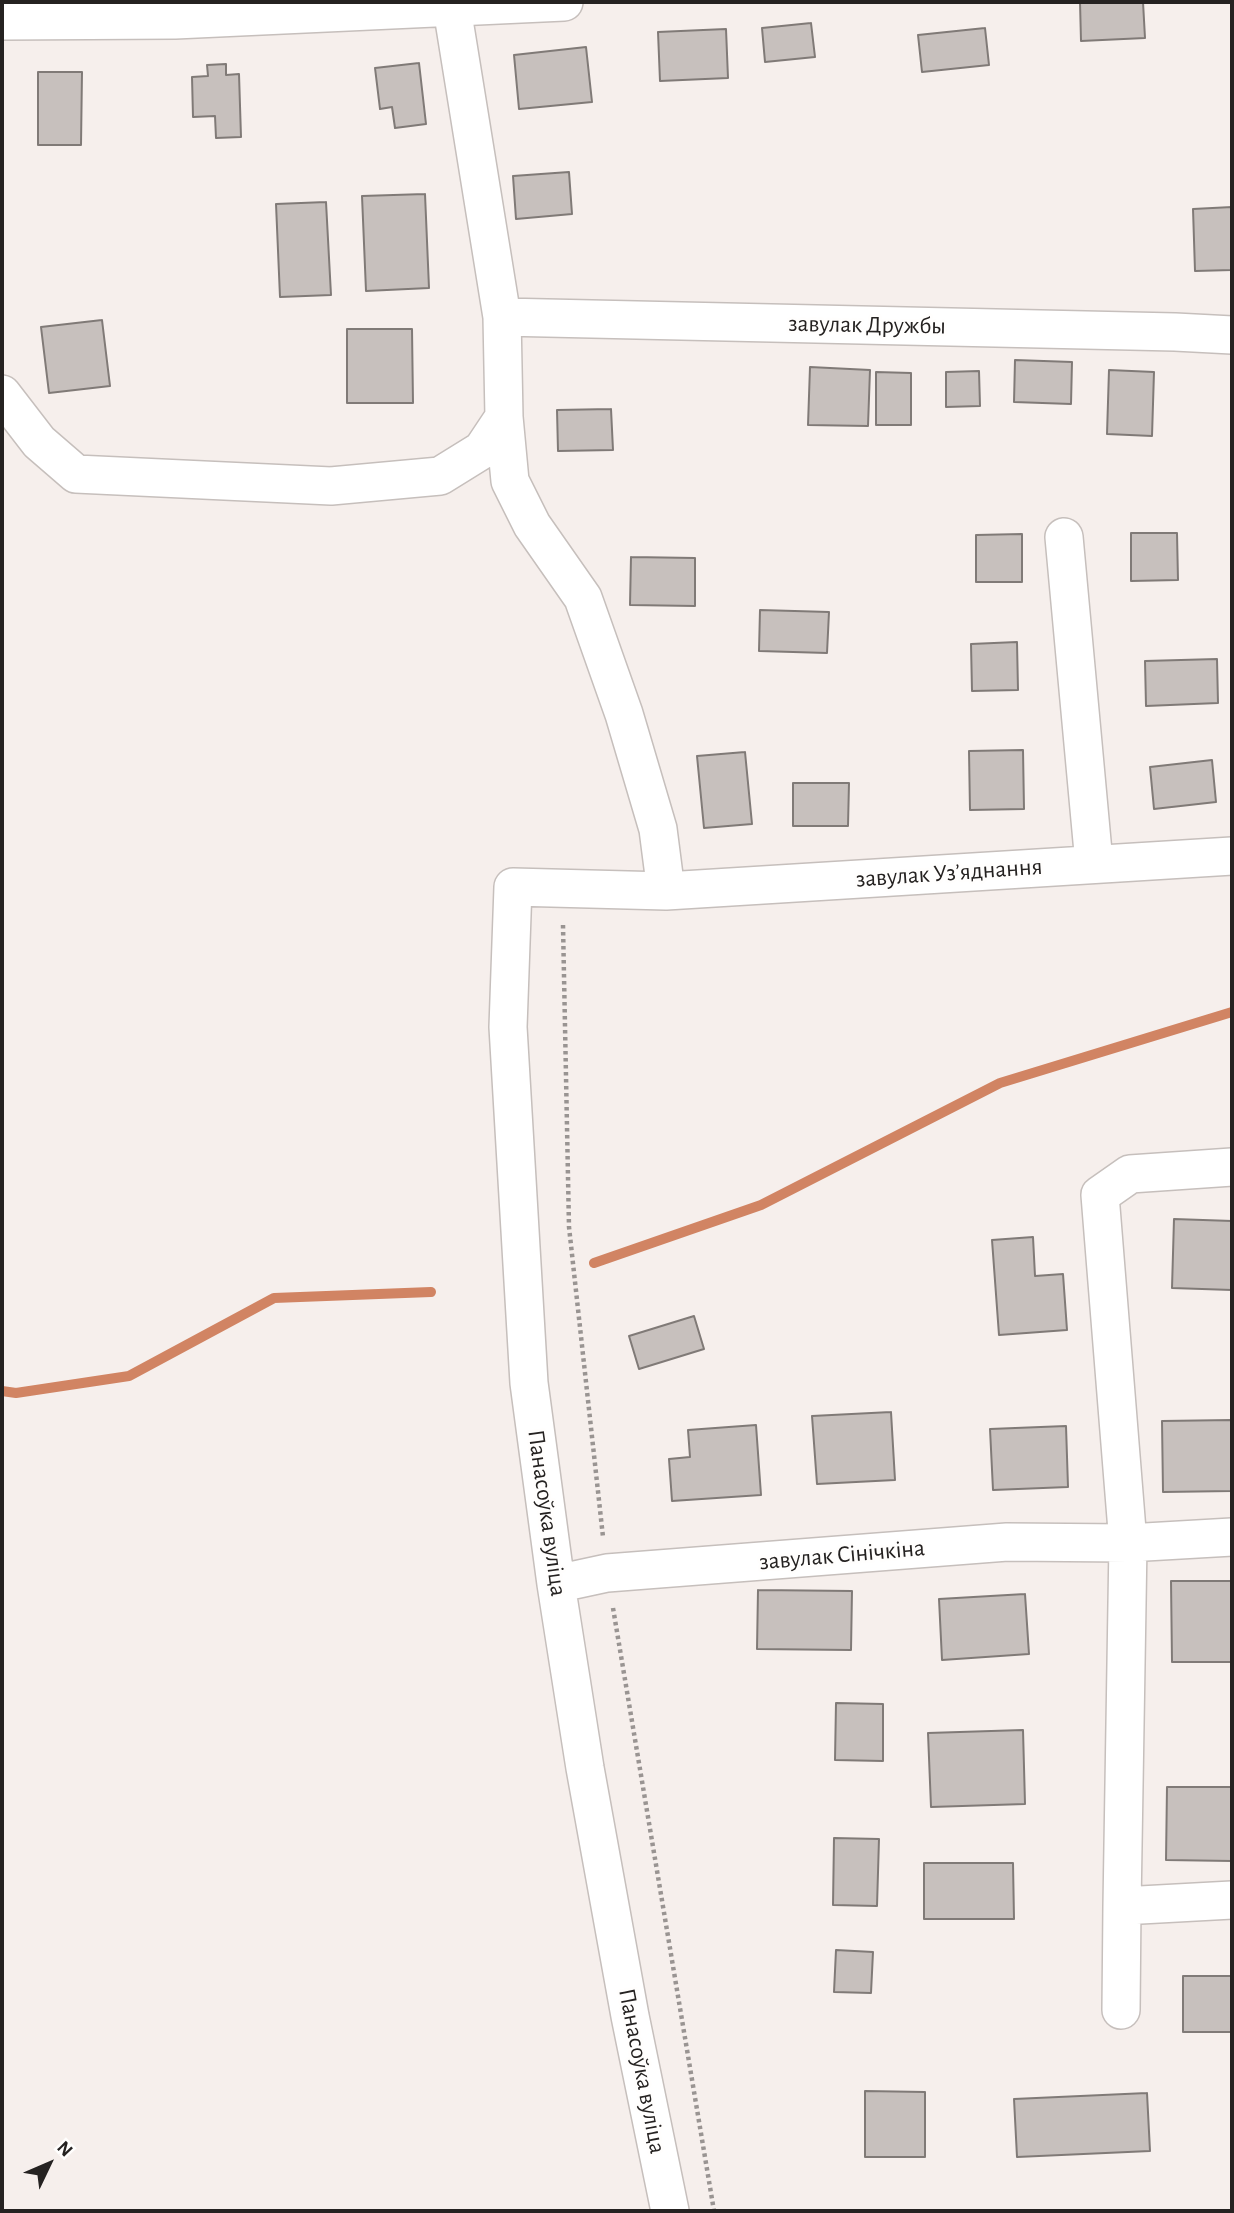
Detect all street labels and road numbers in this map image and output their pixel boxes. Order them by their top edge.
street label: завулак Дружбы [788,309,946,341]
street label: завулак Узʼяднання [855,852,1043,894]
street label: Панасоўка вуліца [521,1428,573,1598]
street label: завулак Сінічкіна [758,1533,926,1577]
street label: Панасоўка вуліца [612,1986,672,2156]

